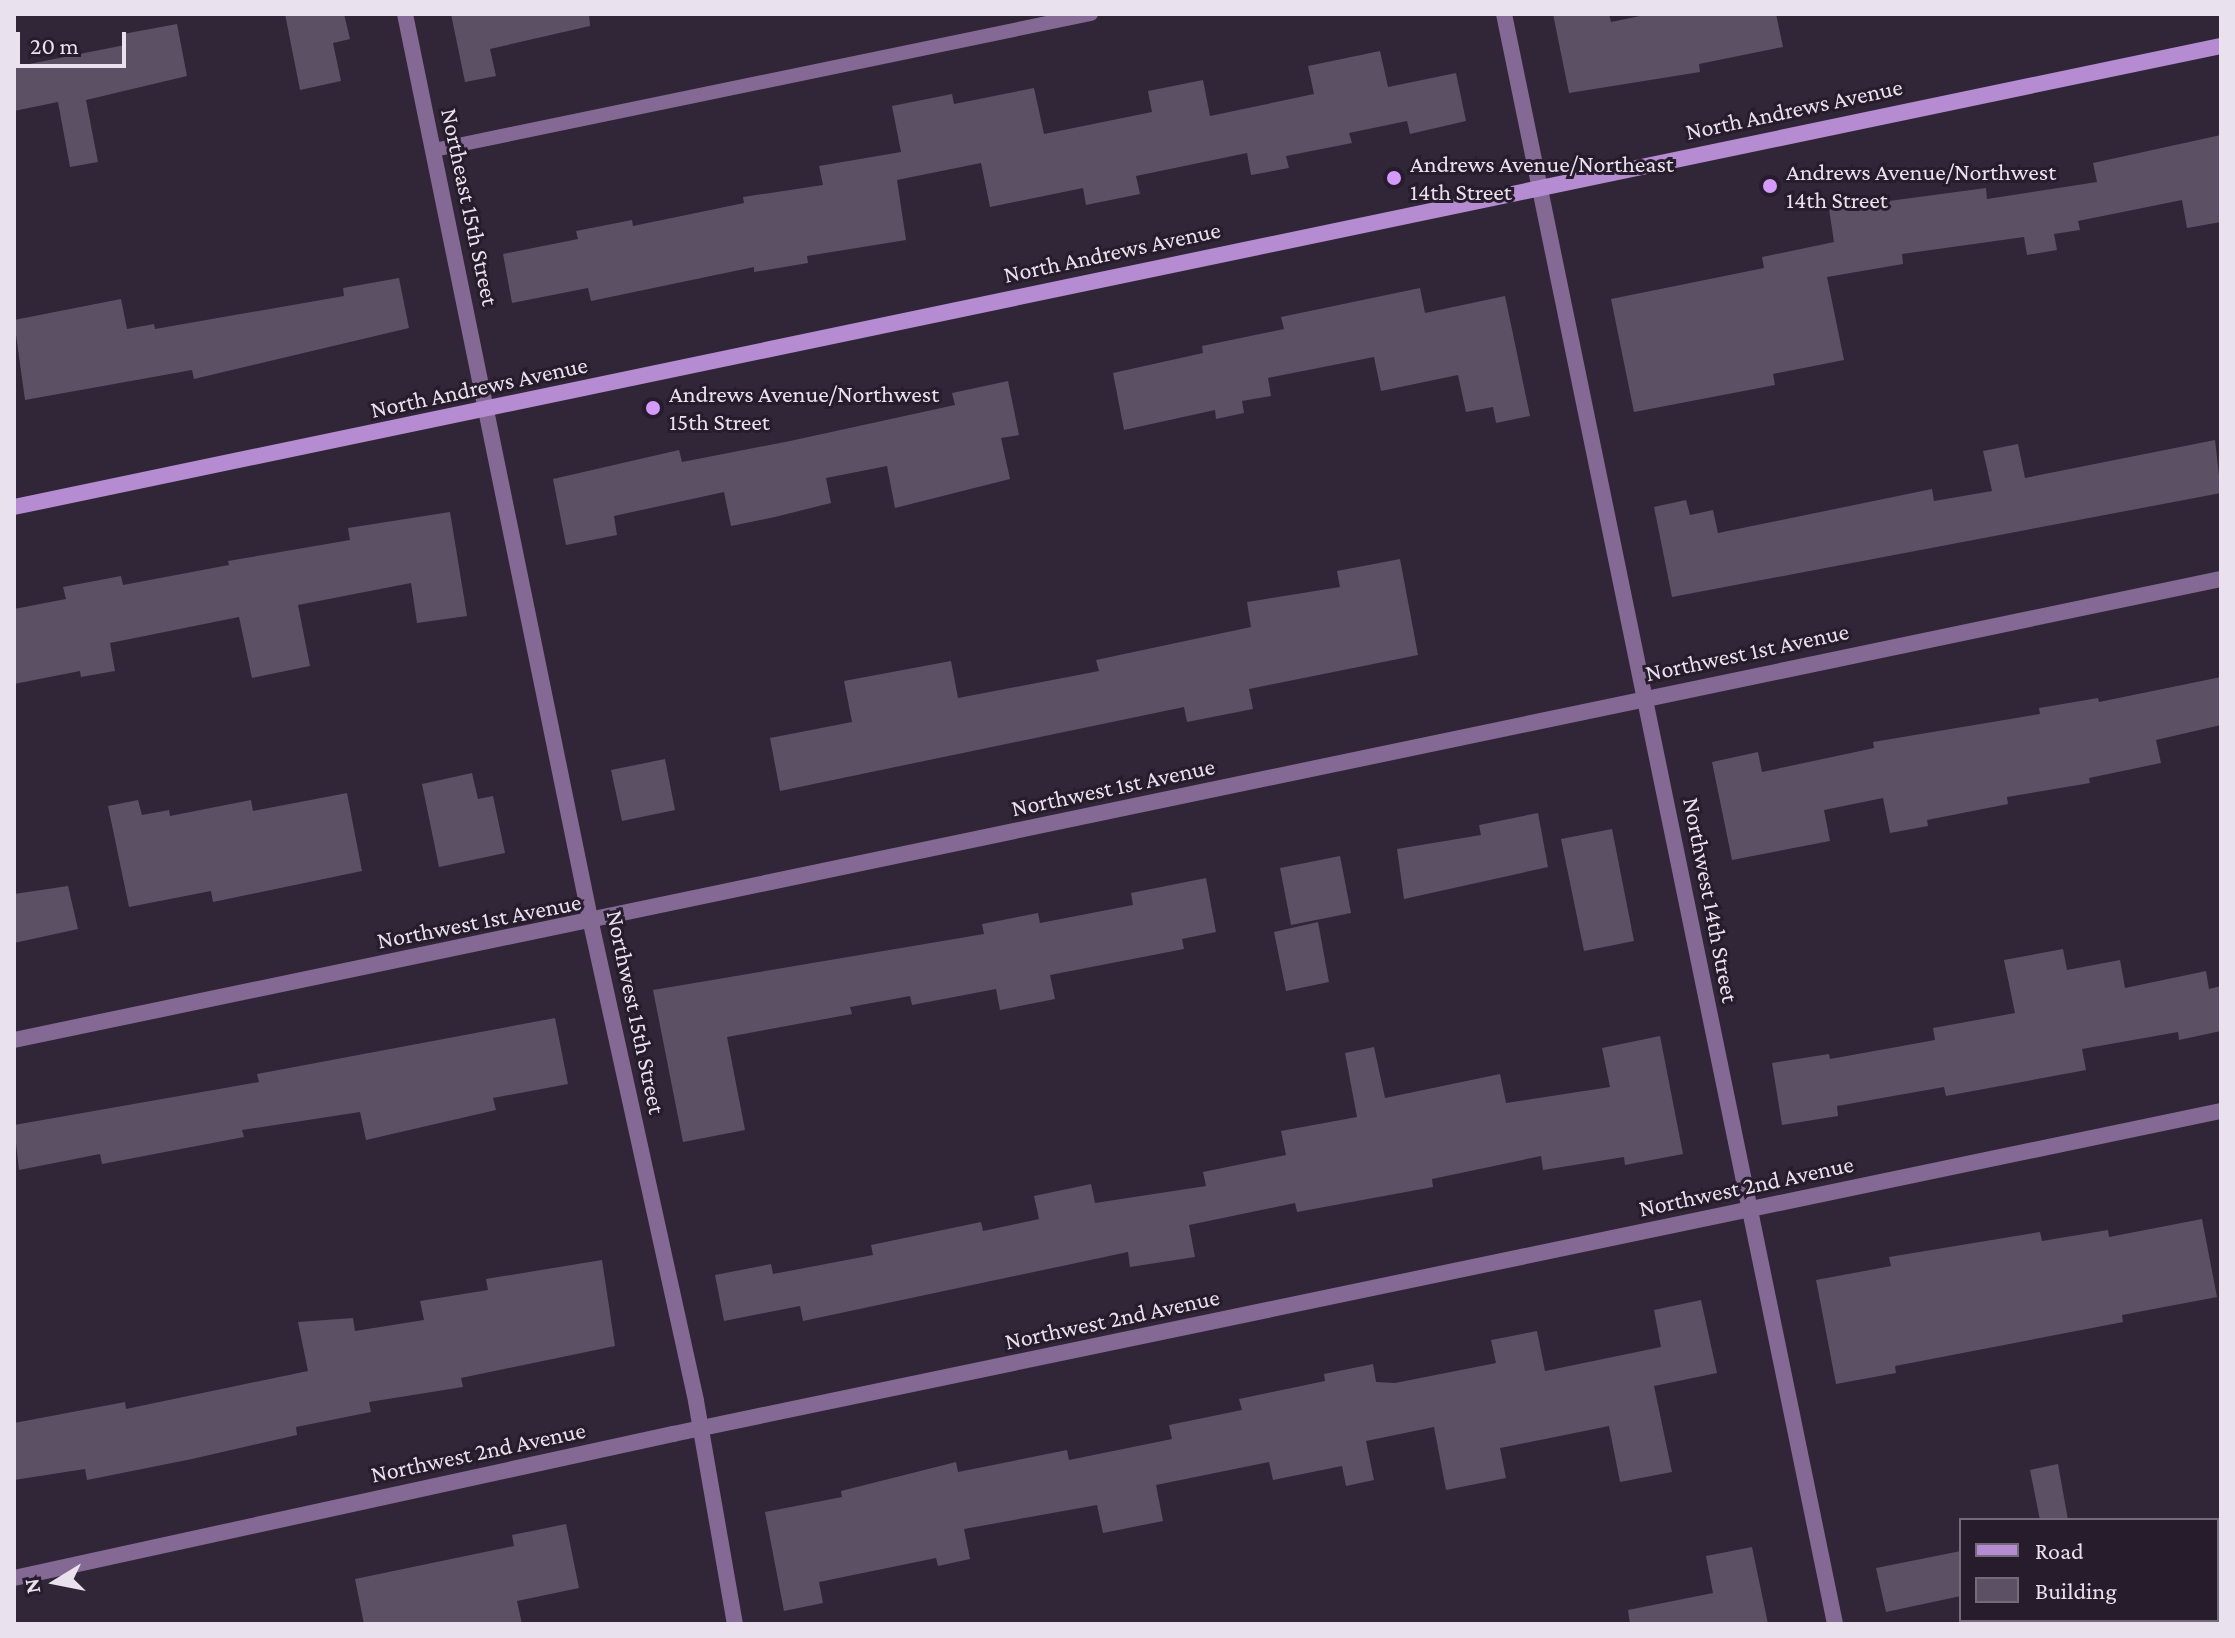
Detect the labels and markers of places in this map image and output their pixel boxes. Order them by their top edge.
place label: Andrews Avenue/Northeast 14th Street [1410,150,1674,206]
place label: Andrews Avenue/Northwest 14th Street [1786,158,2056,214]
marker: Andrews Avenue/Northeast 14th Street [1385,169,1403,187]
marker: Andrews Avenue/Northwest 14th Street [1761,177,1779,195]
place label: Andrews Avenue/Northwest 15th Street [669,380,939,436]
marker: Andrews Avenue/Northwest 15th Street [644,399,662,417]

